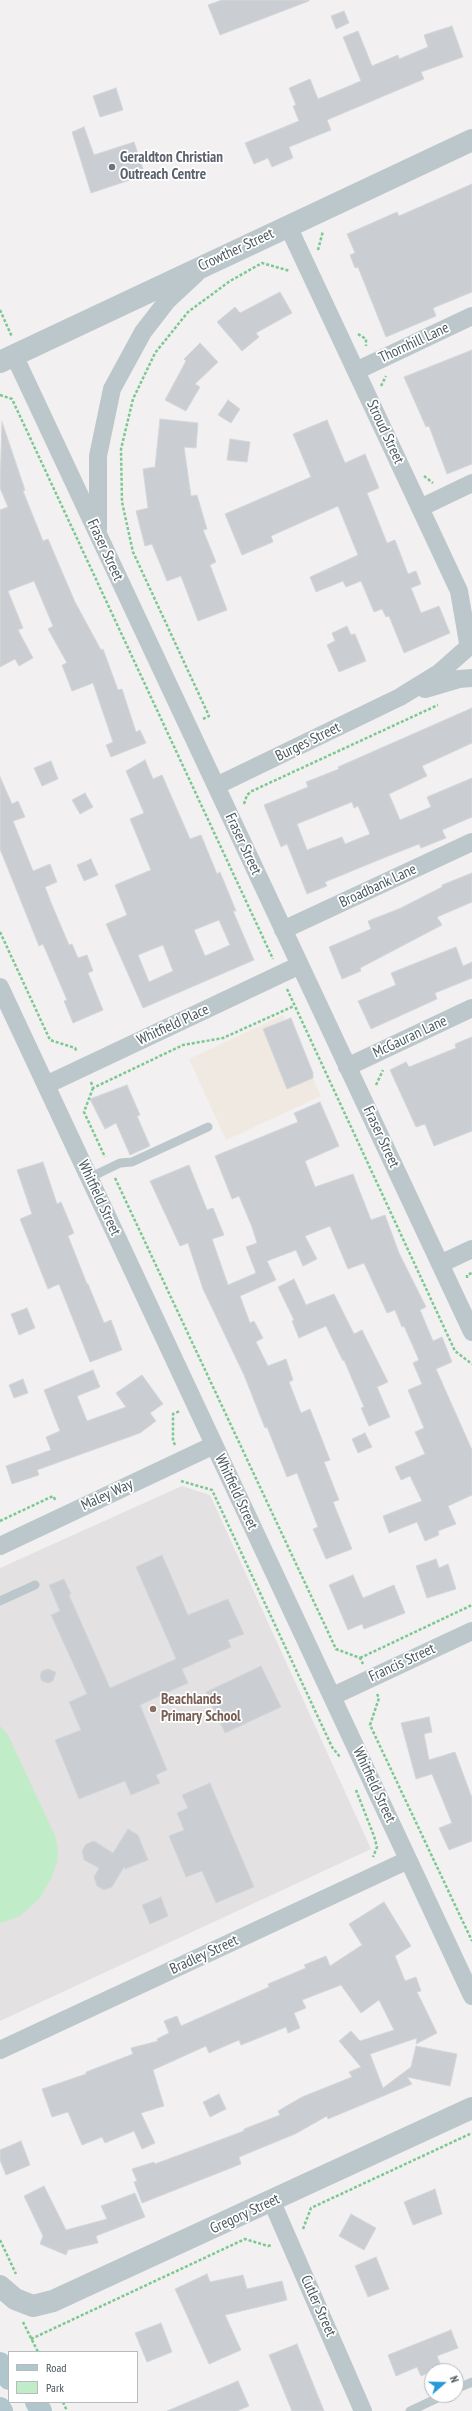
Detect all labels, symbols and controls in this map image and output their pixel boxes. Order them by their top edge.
place label: Geraldton Christian Outreach Centre [120,149,223,184]
marker: Geraldton Christian Outreach Centre [107,162,117,172]
street label: Crowther Street [195,225,277,275]
street label: Thornhill Lane [376,319,452,367]
street label: Stroud Street [362,397,408,467]
street label: Fraser Street [83,516,127,584]
street label: Burges Street [273,719,343,765]
street label: Fraser Street [221,810,265,878]
street label: Broadbank Lane [337,860,419,912]
street label: Whitfield Place [134,1000,212,1050]
street label: McGauran Lane [370,1012,450,1062]
street label: Fraser Street [359,1103,403,1171]
street label: Whitfield Street [74,1157,124,1239]
street label: Whitfield Street [211,1451,261,1533]
street label: Maley Way [78,1475,136,1515]
street label: Francis Street [366,1640,438,1686]
place label: Beachlands Primary School [161,1691,241,1726]
marker: Beachlands Primary School [148,1704,158,1714]
street label: Whitfield Street [349,1744,399,1826]
street label: Bradley Street [167,1931,241,1979]
street label: Gregory Street [207,2190,283,2238]
street label: Cutler Street [296,2272,340,2340]
legend [8,2351,138,2403]
text: Road [46,2360,66,2375]
north arrow [424,2363,464,2403]
text: N [447,2374,462,2384]
text: Park [46,2380,64,2395]

